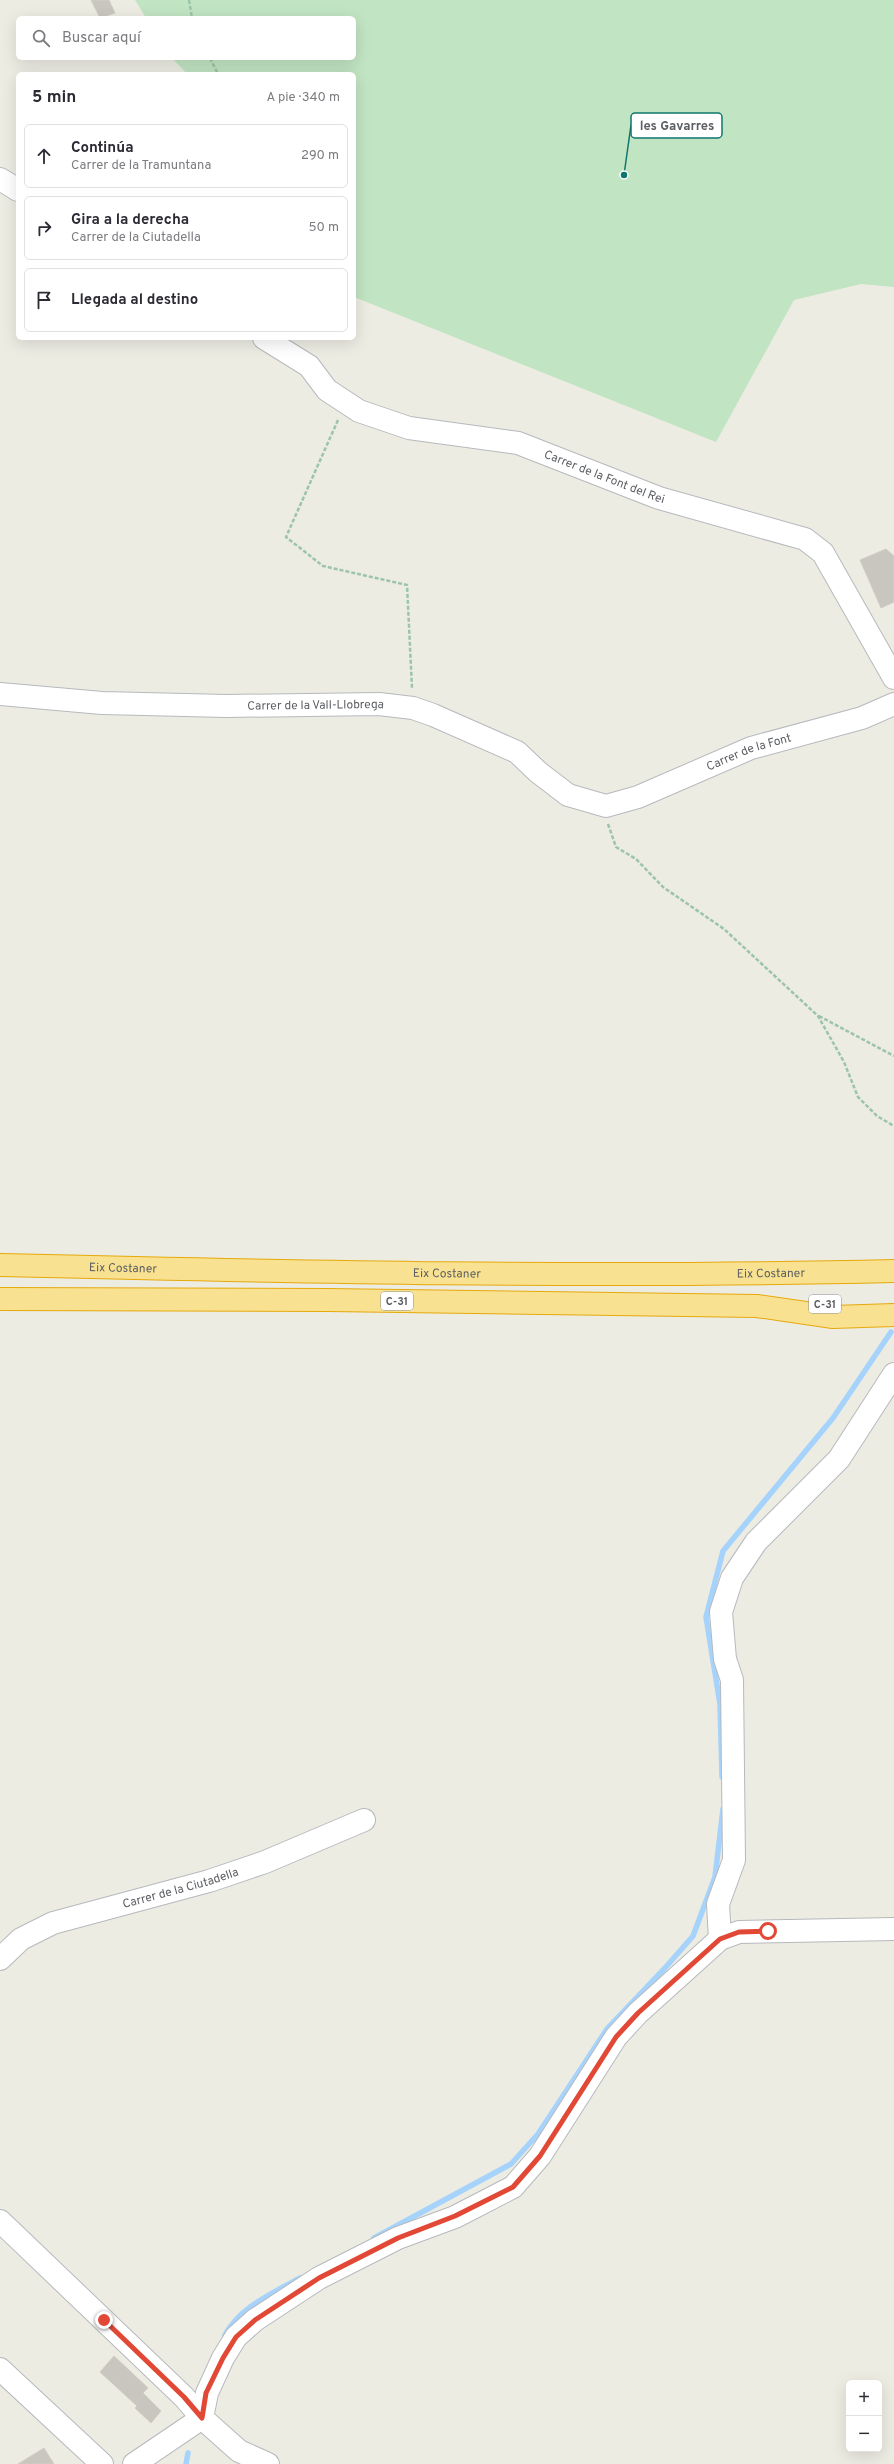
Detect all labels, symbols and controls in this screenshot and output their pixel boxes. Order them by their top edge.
search box [16,16,356,60]
icon: search [30,27,52,49]
text: Buscar aquí [62,29,141,48]
text: 5 min [32,87,76,109]
text: A pie · 340 m [267,90,340,106]
callout: les Gavarres [631,113,722,138]
text: les Gavarres [640,119,714,135]
text: Continúa [71,139,133,158]
icon: ahead [33,145,55,167]
text: 290 m [301,148,339,164]
text: Carrer de la Tramuntana [71,158,211,174]
text: Gira a la derecha [71,211,189,230]
icon: right [33,217,55,239]
text: 50 m [309,220,339,236]
text: Carrer de la Ciutadella [71,230,201,246]
icon: arrive [33,289,55,311]
text: Llegada al destino [71,291,198,310]
street label: Carrer de la Font del Rei [541,447,666,508]
street label: Carrer de la Vall-Llobrega [247,697,385,715]
street label: Carrer de la Font [704,730,793,775]
street label: Eix Costaner [89,1260,158,1278]
street label: Eix Costaner [413,1266,481,1283]
street label: Eix Costaner [737,1266,806,1283]
road number: C-31 [381,1292,413,1310]
road number: C-31 [809,1295,841,1313]
street label: Carrer de la Ciutadella [121,1865,241,1913]
route start [759,1922,777,1940]
route end [95,2311,113,2329]
map controls [846,2380,882,2452]
button: + [846,2380,882,2416]
button: − [846,2416,882,2452]

